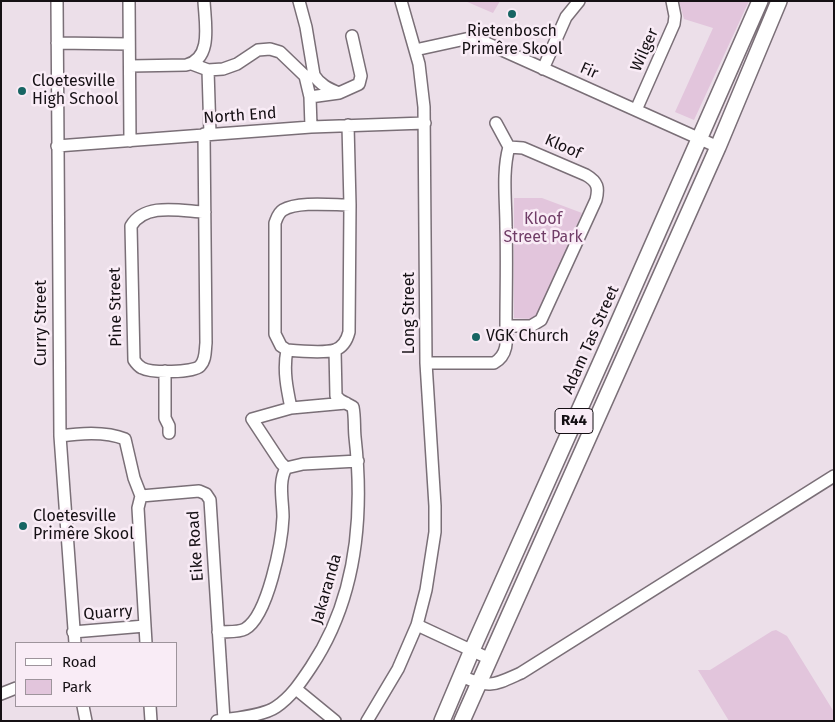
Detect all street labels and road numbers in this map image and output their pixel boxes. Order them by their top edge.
street label: Wilger [627,25,663,75]
street label: Fir [577,59,601,83]
street label: North End [203,104,277,128]
street label: Kloof [542,130,584,164]
street label: Pine Street [106,267,126,347]
street label: Long Street [400,272,420,354]
street label: Curry Street [32,280,52,366]
street label: Adam Tas Street [559,283,623,397]
road number: R44 [555,408,593,434]
street label: Eike Road [184,510,208,582]
street label: Jakaranda [308,552,346,626]
street label: Quarry [83,602,133,624]

